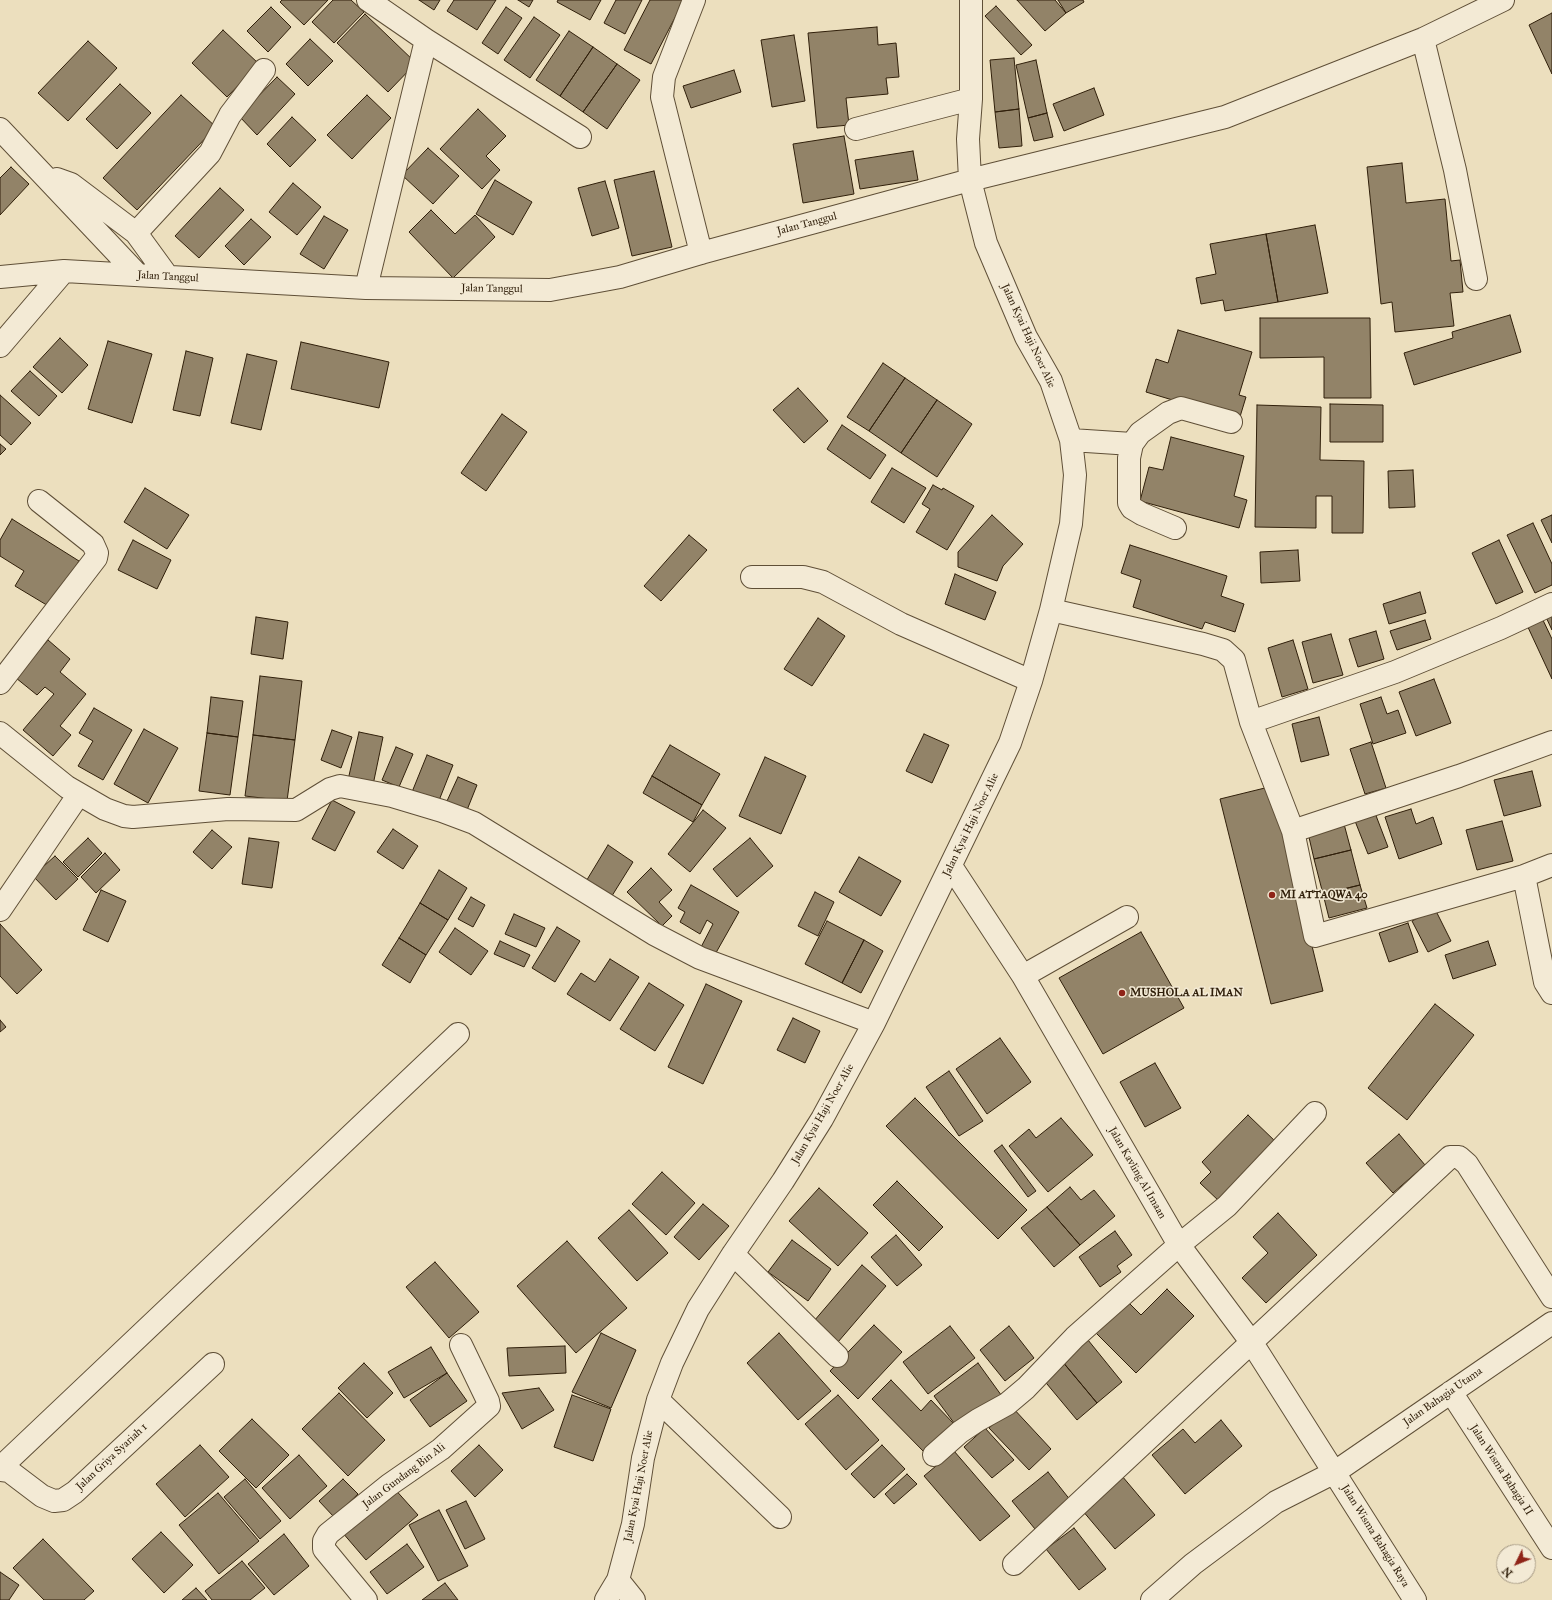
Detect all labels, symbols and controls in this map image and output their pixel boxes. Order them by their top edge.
street label: Jalan Tanggul [776,210,838,238]
street label: Jalan Tanggul [137,269,199,285]
street label: Jalan Tanggul [461,282,523,296]
street label: Jalan Kyai Haji Noer Alie [998,282,1058,390]
street label: Jalan Kyai Haji Noer Alie [940,771,1002,879]
place label: MI ATTAQWA 40 [1280,888,1368,902]
marker: MI ATTAQWA 40 [1267,890,1277,900]
place label: MUSHOLA AL IMAN [1130,986,1243,1000]
marker: MUSHOLA AL IMAN [1117,988,1127,998]
street label: Jalan Kyai Haji Noer Alie [789,1062,857,1166]
street label: Jalan Kavling Al Imaan [1105,1125,1169,1221]
street label: Jalan Bahagia Utama [1401,1365,1485,1429]
street label: Jalan Griya Syariah 1 [74,1421,150,1493]
street label: Jalan Wisma Bahagia II [1467,1422,1535,1518]
street label: Jalan Kyai Haji Noer Alie [622,1429,656,1543]
street label: Jalan Gundang Bin Ali [360,1441,448,1511]
street label: Jalan Wisma Bahagia Raya [1338,1482,1412,1590]
north arrow [1496,1544,1536,1584]
text: N [1500,1564,1516,1580]

